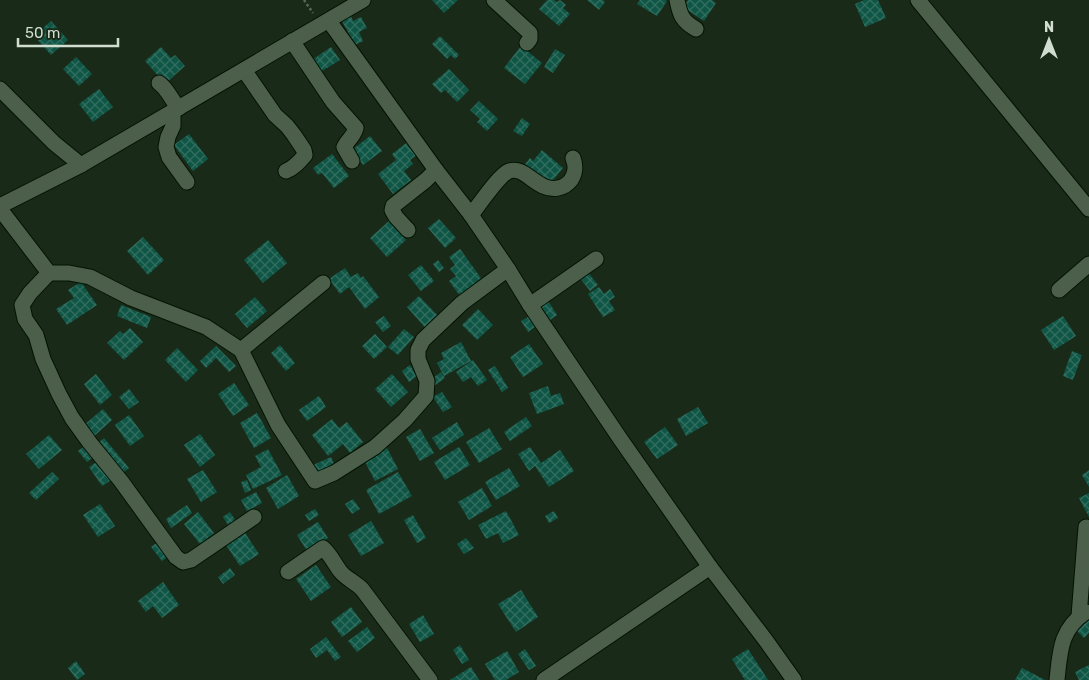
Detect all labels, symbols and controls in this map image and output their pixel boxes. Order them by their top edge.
scale bar [18,15,118,47]
north arrow [1024,15,1074,65]
text: N [1044,19,1054,36]
text: 50 m [25,24,60,42]

